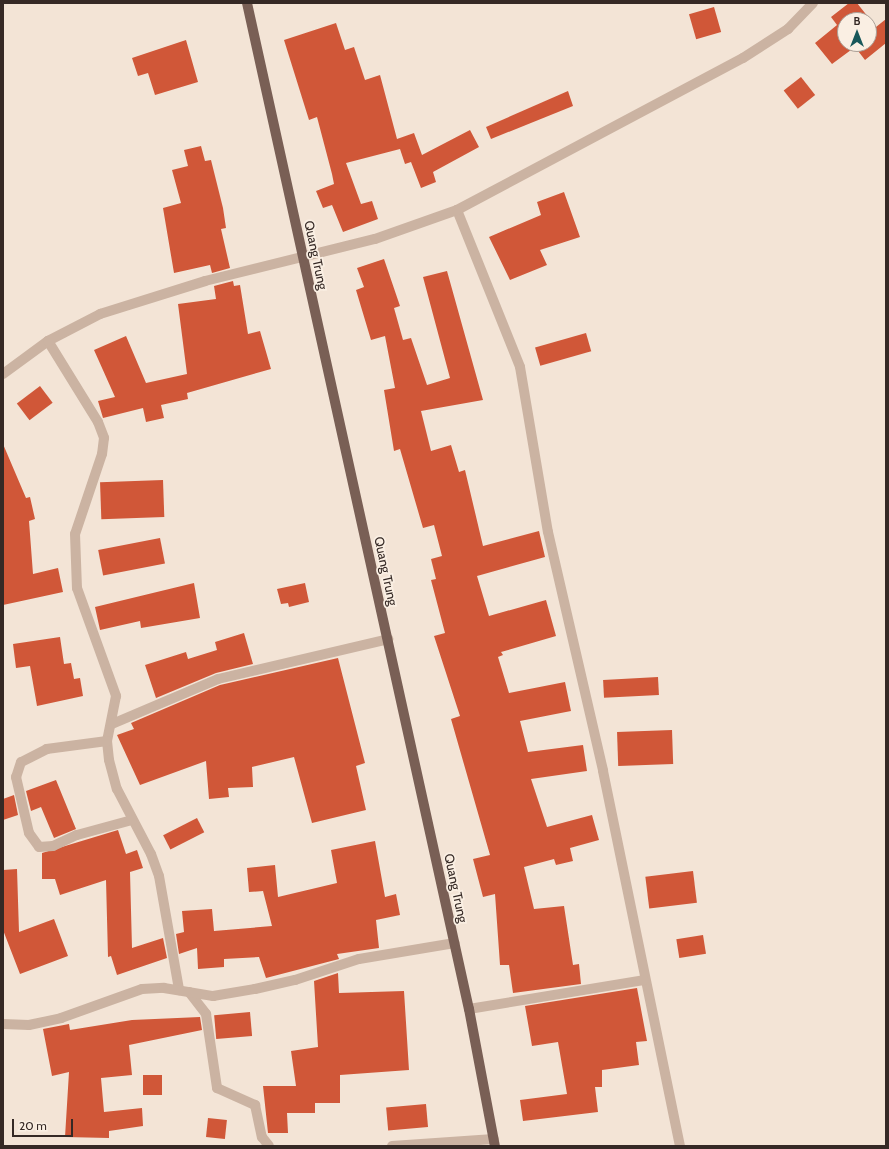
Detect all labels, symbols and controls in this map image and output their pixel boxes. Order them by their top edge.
north arrow [837,12,877,52]
text: B [854,14,860,28]
street label: Quang Trung [301,219,331,291]
street label: Quang Trung [371,535,401,607]
street label: Quang Trung [441,852,471,924]
scale bar [14,1111,75,1137]
text: 20 m [19,1118,47,1133]

